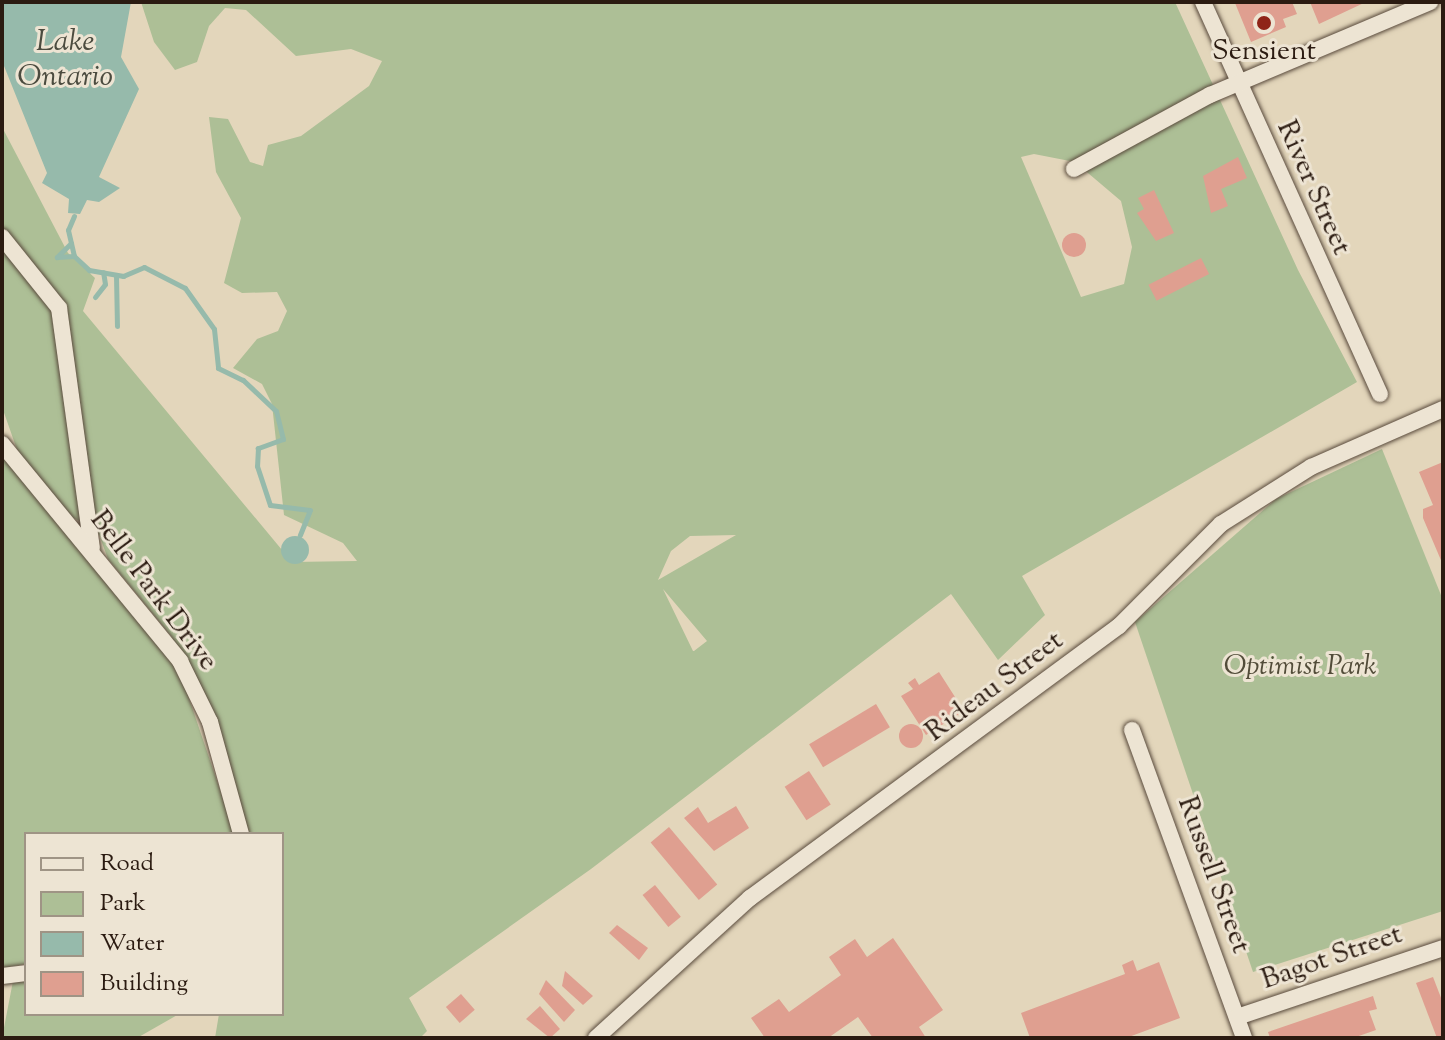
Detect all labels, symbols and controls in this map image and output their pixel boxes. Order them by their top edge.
marker: Sensient [1255,14,1273,32]
water label: Lake Ontario [17,25,113,96]
place label: Sensient [1212,35,1316,69]
street label: River Street [1268,116,1358,260]
street label: Belle Park Drive [82,504,224,678]
street label: Rideau Street [920,624,1070,750]
park label: Optimist Park [1224,650,1376,684]
street label: Russell Street [1169,792,1257,958]
legend [24,832,284,1016]
text: Road [100,847,154,881]
text: Park [100,887,146,921]
street label: Bagot Street [1257,918,1407,998]
text: Water [100,927,164,961]
text: Building [100,967,188,1001]

